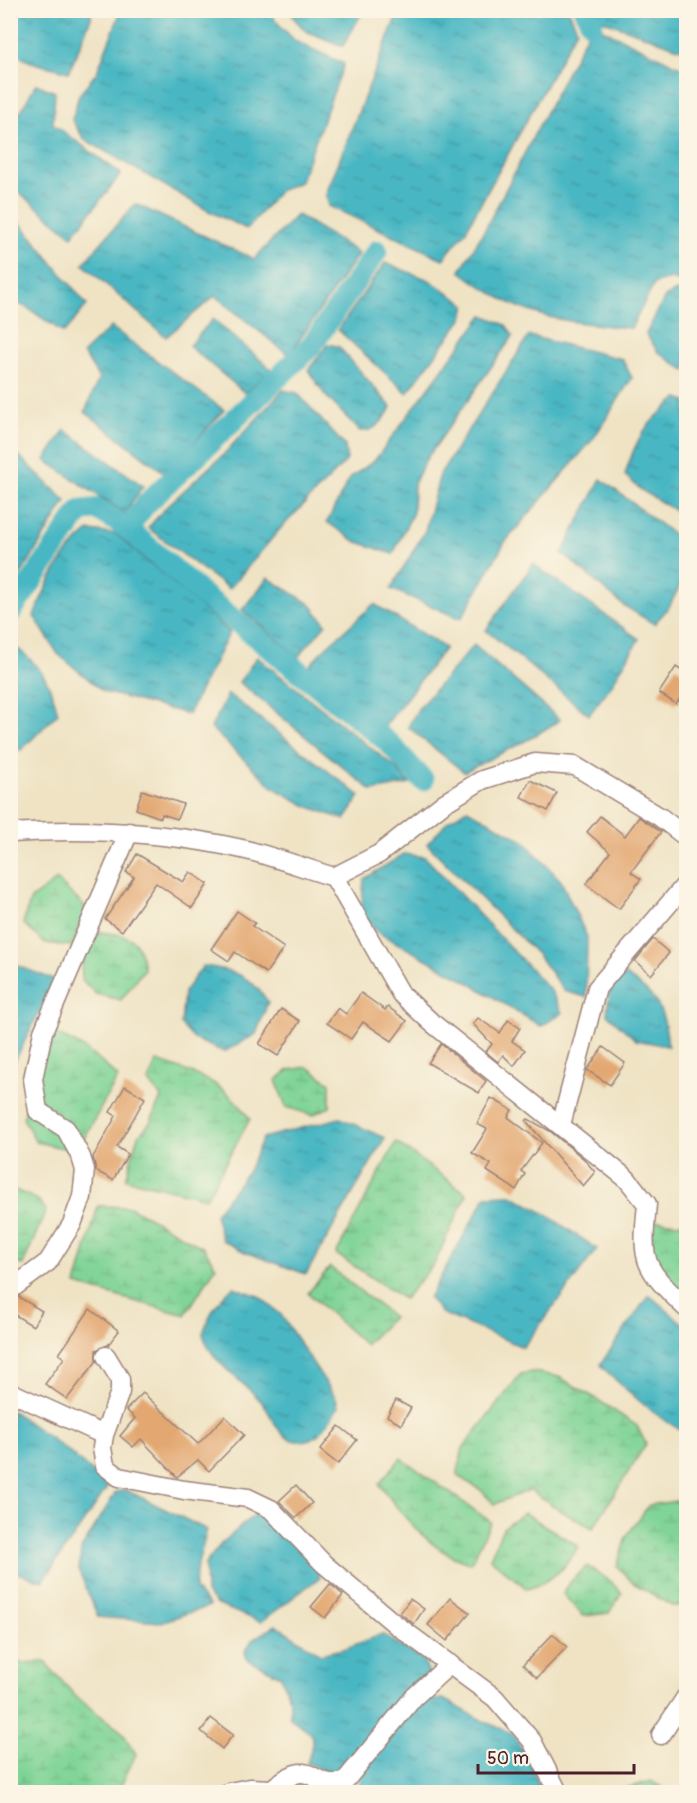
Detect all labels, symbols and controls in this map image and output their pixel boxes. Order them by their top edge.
scale bar [478,1737,634,1775]
text: 50 m [487,1747,529,1770]

